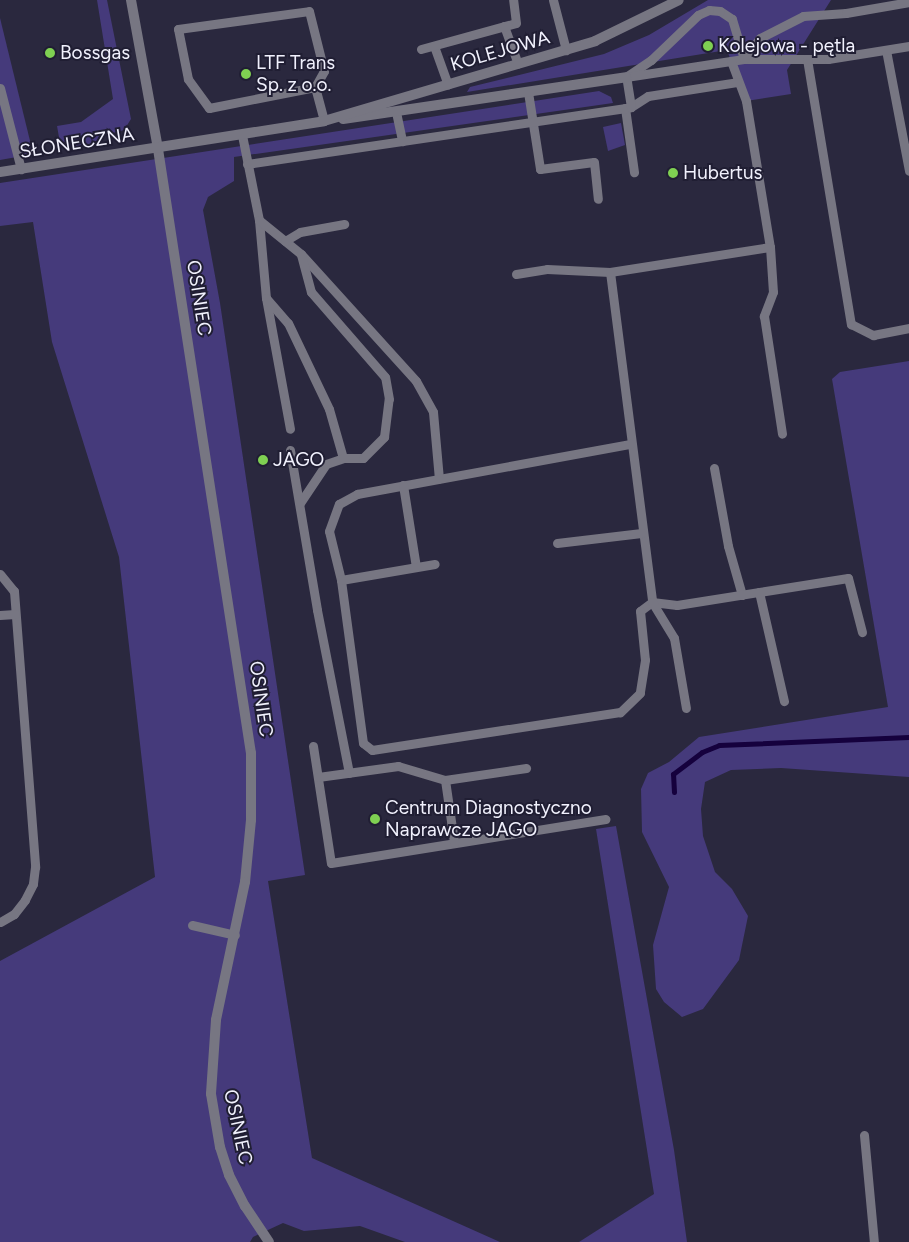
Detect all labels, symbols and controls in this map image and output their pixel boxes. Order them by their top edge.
street label: KOLEJOWA [448,26,552,76]
place label: Kolejowa - pętla [718,35,855,57]
marker: Kolejowa - pętla [702,40,714,52]
place label: Bossgas [60,42,130,64]
marker: Bossgas [44,47,56,59]
place label: LTF Trans Sp. z o.o. [256,52,335,96]
marker: LTF Trans Sp. z o.o. [240,68,252,80]
street label: SŁONECZNA [18,123,136,163]
place label: Hubertus [683,162,762,184]
marker: Hubertus [667,167,679,179]
street label: OSINIEC [182,259,216,337]
place label: JAGO [273,449,324,471]
marker: JAGO [257,454,269,466]
street label: OSINIEC [244,660,278,738]
place label: Centrum Diagnostyczno Naprawcze JAGO [385,797,592,841]
marker: Centrum Diagnostyczno Naprawcze JAGO [369,813,381,825]
street label: OSINIEC [219,1087,257,1167]

